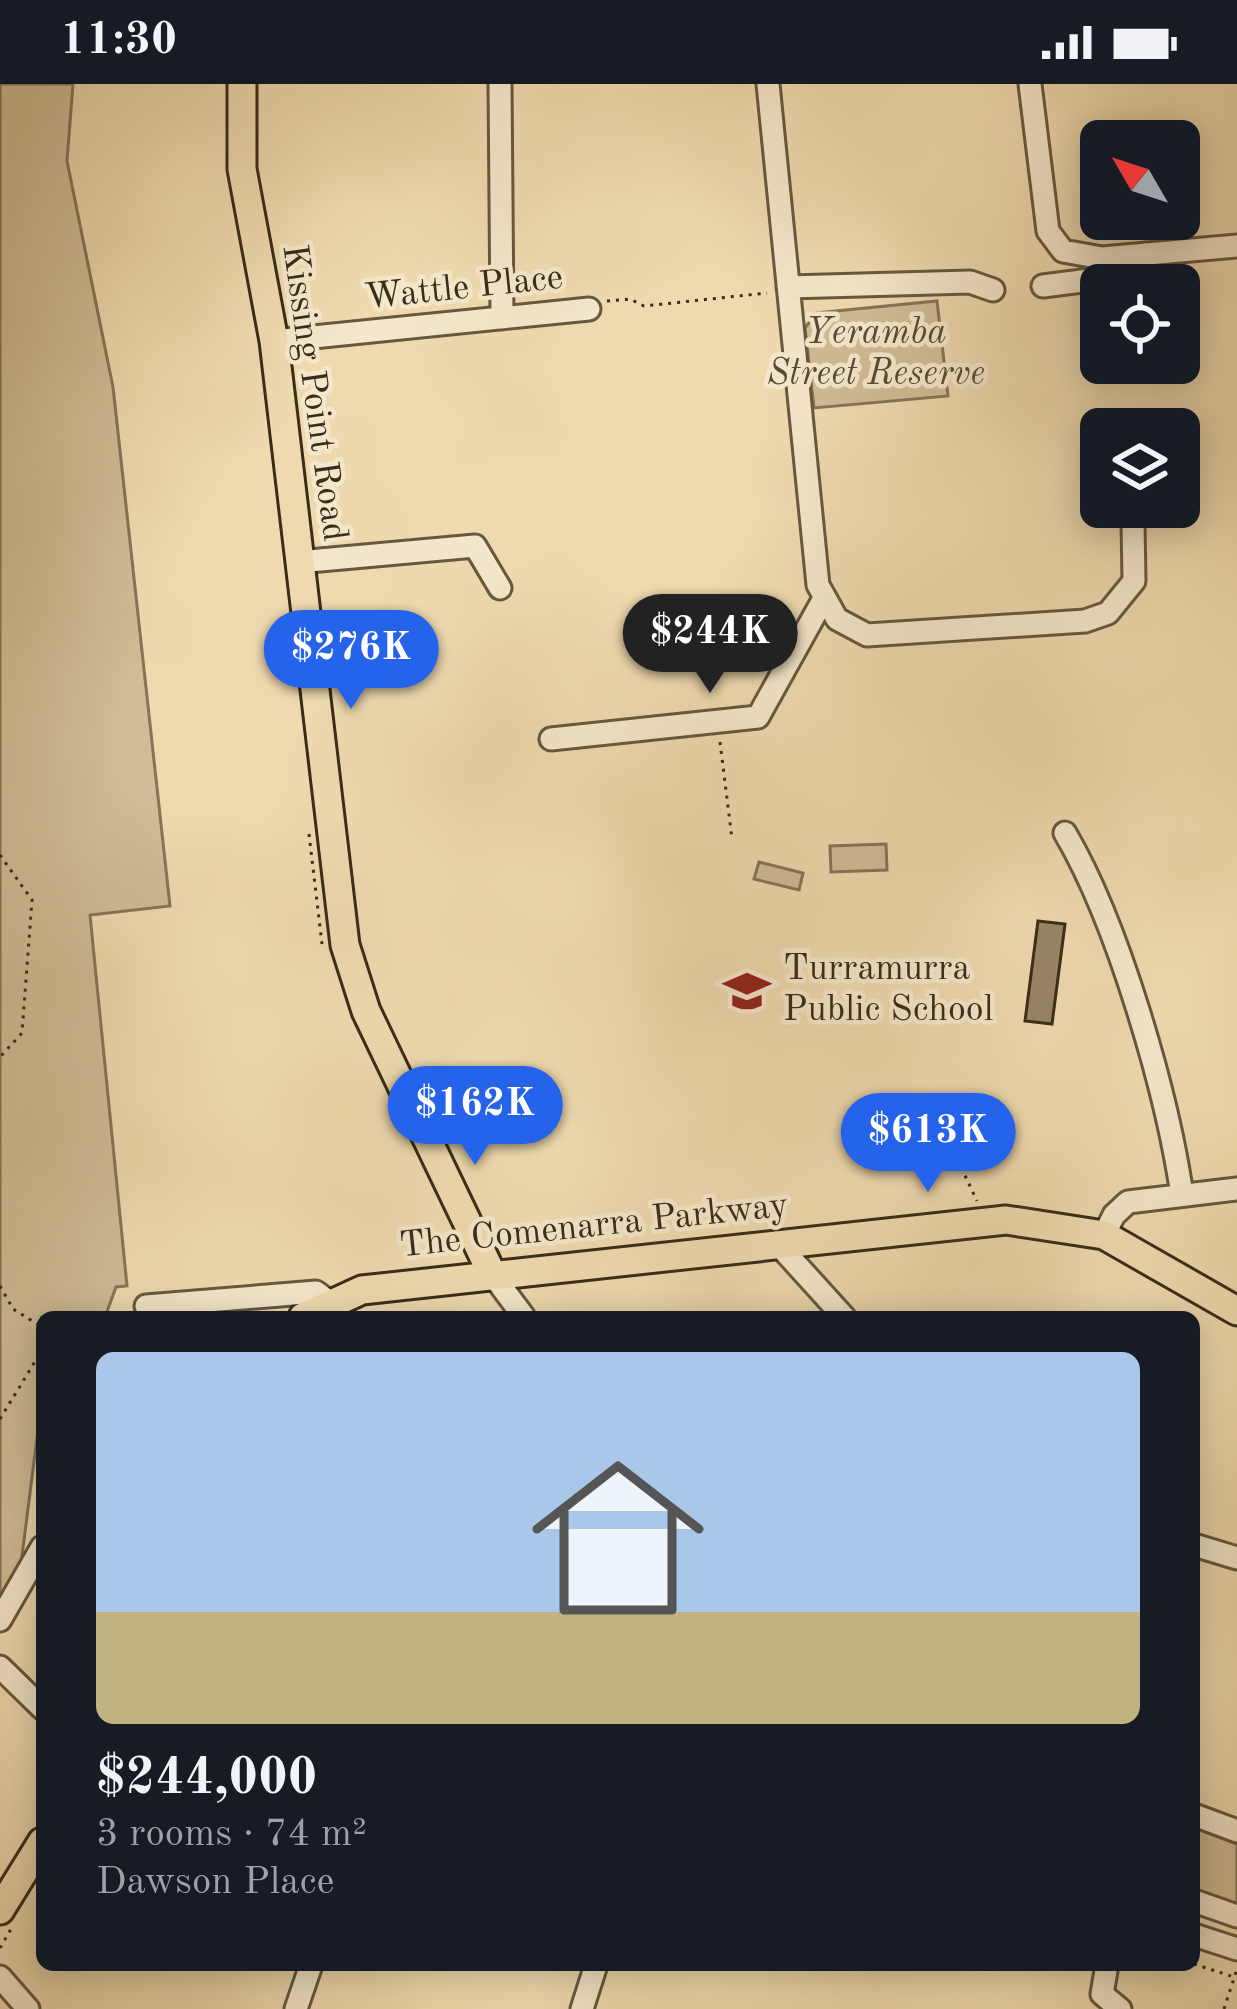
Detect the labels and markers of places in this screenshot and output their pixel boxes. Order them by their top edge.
pin: $244K [626,594,794,696]
pin: $276K [267,610,435,712]
place label: Turramurra Public School [783,952,993,1029]
school or university icon: Turramurra Public School [722,966,772,1016]
pin: $162K [391,1066,559,1168]
pin: $613K [844,1093,1012,1195]

